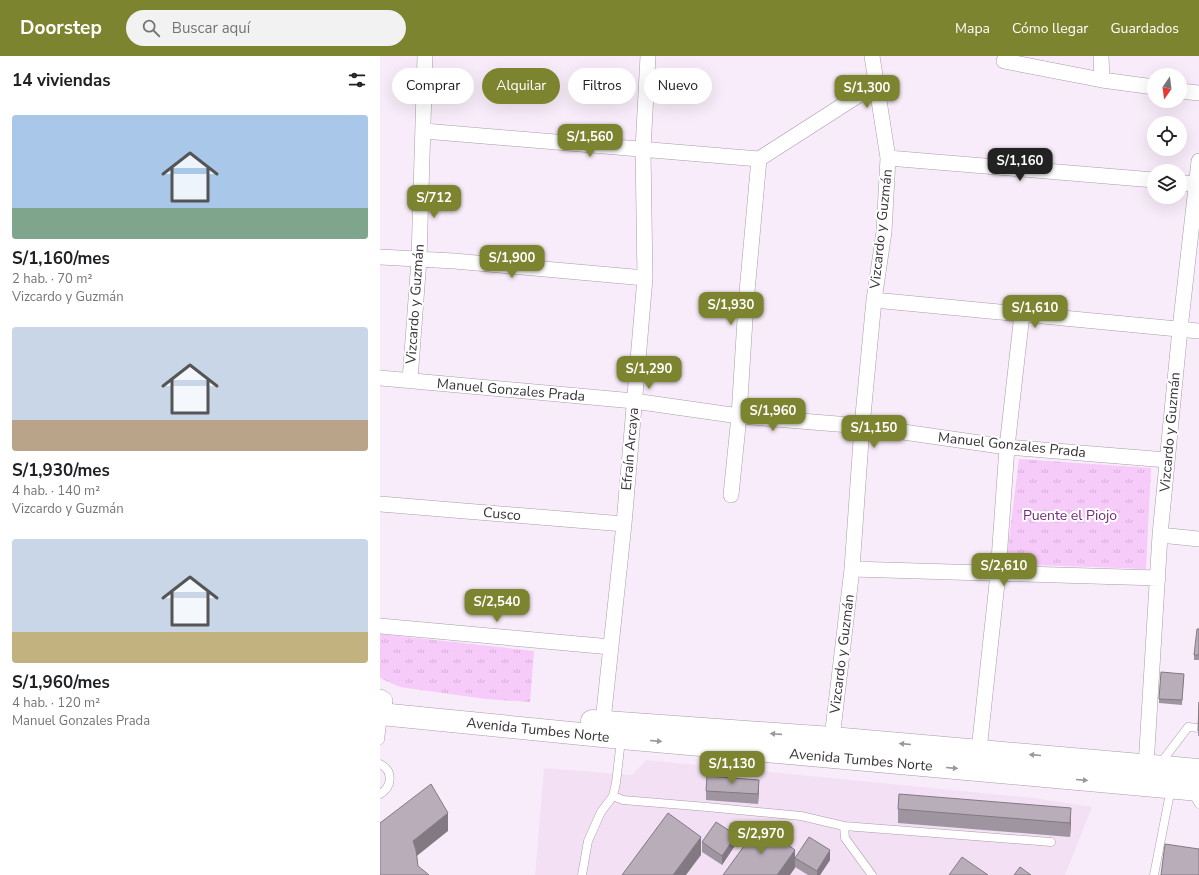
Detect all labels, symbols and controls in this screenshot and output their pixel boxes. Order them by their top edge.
search box [126,10,406,46]
text: Doorstep [20,15,102,41]
icon: search [140,17,162,39]
text: Buscar aquí [172,18,250,38]
text: Mapa [955,19,990,38]
text: Cómo llegar [1012,19,1088,38]
text: Guardados [1110,19,1179,38]
chip: Comprar [392,68,474,104]
chip: Alquilar [482,68,560,104]
chip: Filtros [568,68,636,104]
chip: Nuevo [644,68,712,104]
north arrow [1147,68,1187,108]
map controls [1147,68,1187,204]
text: 14 viviendas [12,69,111,92]
icon: filters [346,69,368,91]
pin: S/1,300 [830,75,904,109]
text: S/1,300 [844,79,890,97]
button: locate [1147,116,1187,156]
pin: S/1,560 [553,124,627,158]
text: S/1,560 [567,128,613,146]
icon: home [154,141,226,213]
pin: S/1,160 [983,148,1057,182]
text: S/1,160 [997,152,1043,170]
button: layers [1147,164,1187,204]
street label: Vizcardo y Guzmán [865,168,897,291]
pin: S/712 [406,185,462,219]
text: S/712 [416,189,452,207]
street label: Vizcardo y Guzmán [401,243,429,366]
pin: S/1,900 [475,245,549,279]
text: S/1,160/mes [12,247,110,270]
text: S/1,900 [489,249,535,267]
text: 2 hab. · 70 m² [12,270,92,288]
text: Vizcardo y Guzmán [12,288,124,306]
pin: S/1,930 [694,292,768,326]
pin: S/1,610 [998,295,1072,329]
text: S/1,930 [708,296,754,314]
text: S/1,610 [1012,299,1058,317]
icon: home [154,353,226,425]
pin: S/1,290 [612,356,686,390]
text: S/1,290 [626,360,672,378]
street label: Vizcardo y Guzmán [1155,371,1185,494]
street label: Manuel Gonzales Prada [436,374,586,406]
pin: S/1,960 [736,398,810,432]
text: S/1,960 [750,402,796,420]
street label: Efraín Arcaya [617,407,643,491]
pin: S/1,150 [837,415,911,449]
text: S/1,150 [851,419,897,437]
street label: Manuel Gonzales Prada [937,428,1087,462]
text: S/1,930/mes [12,459,110,482]
text: 4 hab. · 140 m² [12,482,100,500]
text: Vizcardo y Guzmán [12,500,124,518]
street label: Cusco [482,503,522,525]
park label: Puente el Piojo [1023,506,1117,525]
pin: S/2,610 [967,553,1041,587]
text: S/2,610 [981,557,1027,575]
icon: home [154,565,226,637]
pin: S/2,540 [460,589,534,623]
text: S/2,540 [474,593,520,611]
street label: Vizcardo y Guzmán [825,593,859,716]
text: S/1,960/mes [12,671,110,694]
text: 4 hab. · 120 m² [12,694,100,712]
text: Manuel Gonzales Prada [12,712,150,730]
street label: Avenida Tumbes Norte [466,713,610,747]
one-way arrow [770,731,782,738]
one-way arrow [650,738,662,745]
one-way arrow [899,741,911,748]
street label: Avenida Tumbes Norte [789,744,933,776]
pin: S/1,130 [695,751,769,785]
one-way arrow [1029,752,1041,759]
text: S/1,130 [709,755,755,773]
one-way arrow [946,765,959,771]
one-way arrow [1076,776,1088,783]
pin: S/2,970 [724,821,798,855]
text: S/2,970 [738,825,784,843]

